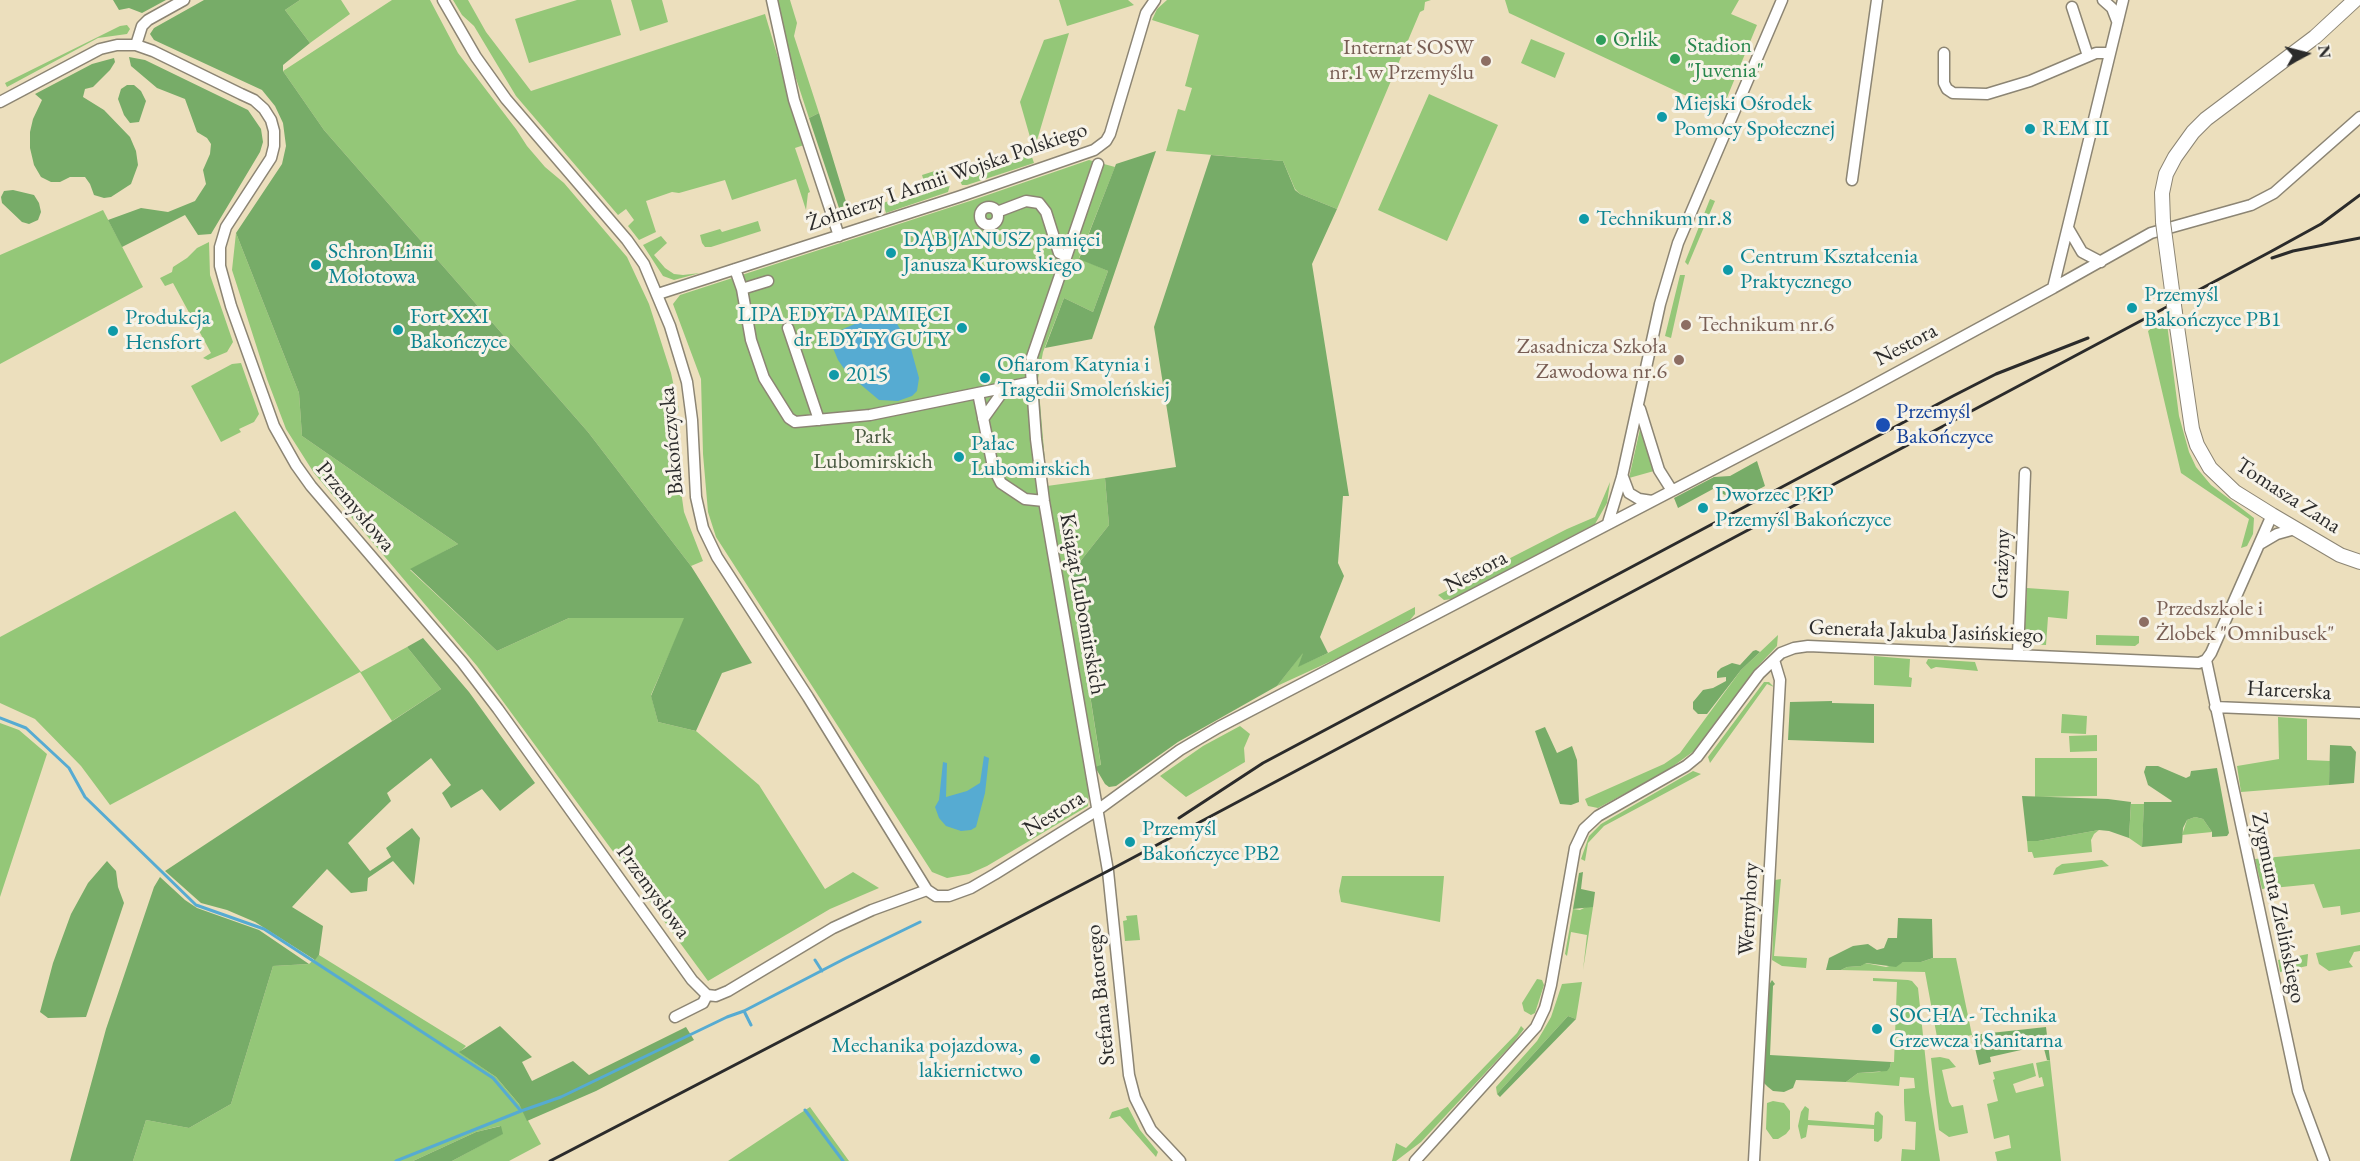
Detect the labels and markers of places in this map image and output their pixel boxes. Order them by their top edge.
place label: Orlik [1613,27,1658,53]
marker: Orlik [1594,33,1608,47]
place label: Stadion "Juvenia" [1687,33,1764,84]
place label: Internat SOSW nr.1 w Przemyślu [1329,35,1474,86]
marker: Stadion "Juvenia" [1668,52,1682,66]
marker: Internat SOSW nr.1 w Przemyślu [1479,54,1493,68]
place label: Miejski Ośrodek Pomocy Społecznej [1674,91,1835,142]
marker: Miejski Ośrodek Pomocy Społecznej [1655,110,1669,124]
place label: REM II [2042,116,2109,142]
marker: REM II [2023,122,2037,136]
place label: Technikum nr.8 [1596,206,1732,232]
marker: Technikum nr.8 [1577,212,1591,226]
place label: DĄB JANUSZ pamięci Janusza Kurowskiego [903,227,1101,278]
place label: Schron Linii Mołotowa [328,239,433,290]
place label: Centrum Kształcenia Praktycznego [1740,244,1918,296]
marker: DĄB JANUSZ pamięci Janusza Kurowskiego [884,246,898,260]
marker: Schron Linii Mołotowa [309,258,323,272]
marker: Centrum Kształcenia Praktycznego [1721,263,1735,277]
place label: Przemyśl Bakończyce PB1 [2144,282,2281,334]
marker: Przemyśl Bakończyce PB1 [2125,301,2139,315]
place label: LIPA EDYTA PAMIĘCI dr EDYTY GUTY [738,302,950,354]
place label: Fort XXI Bakończyce [410,304,507,356]
place label: Produkcja Hensfort [125,305,211,356]
place label: Technikum nr.6 [1698,312,1834,338]
marker: Technikum nr.6 [1679,318,1693,332]
marker: LIPA EDYTA PAMIĘCI dr EDYTY GUTY [955,321,969,335]
marker: Fort XXI Bakończyce [391,323,405,337]
marker: Produkcja Hensfort [106,324,120,338]
place label: Zasadnicza Szkoła Zawodowa nr.6 [1517,334,1667,386]
place label: Ofiarom Katynia i Tragedii Smoleńskiej [997,352,1170,404]
marker: Zasadnicza Szkoła Zawodowa nr.6 [1672,353,1686,367]
place label: 2015 [846,362,888,388]
marker: 2015 [827,368,841,382]
marker: Ofiarom Katynia i Tragedii Smoleńskiej [978,371,992,385]
place label: Przemyśl Bakończyce [1896,399,1993,451]
marker: Przemyśl Bakończyce [1874,416,1892,434]
place label: Pałac Lubomirskich [971,431,1091,482]
marker: Pałac Lubomirskich [952,450,966,464]
place label: Dworzec PKP Przemyśl Bakończyce [1715,482,1891,534]
marker: Dworzec PKP Przemyśl Bakończyce [1696,501,1710,515]
place label: Przedszkole i Żlobek "Omnibusek" [2156,596,2334,648]
marker: Przedszkole i Żlobek "Omnibusek" [2137,615,2151,629]
place label: Przemyśl Bakończyce PB2 [1142,816,1279,867]
marker: Przemyśl Bakończyce PB2 [1123,835,1137,849]
place label: SOCHA - Technika Grzewcza i Sanitarna [1889,1003,2063,1054]
marker: SOCHA - Technika Grzewcza i Sanitarna [1870,1022,1884,1036]
place label: Mechanika pojazdowa, lakiernictwo [832,1033,1023,1084]
marker: Mechanika pojazdowa, lakiernictwo [1028,1052,1042,1066]

